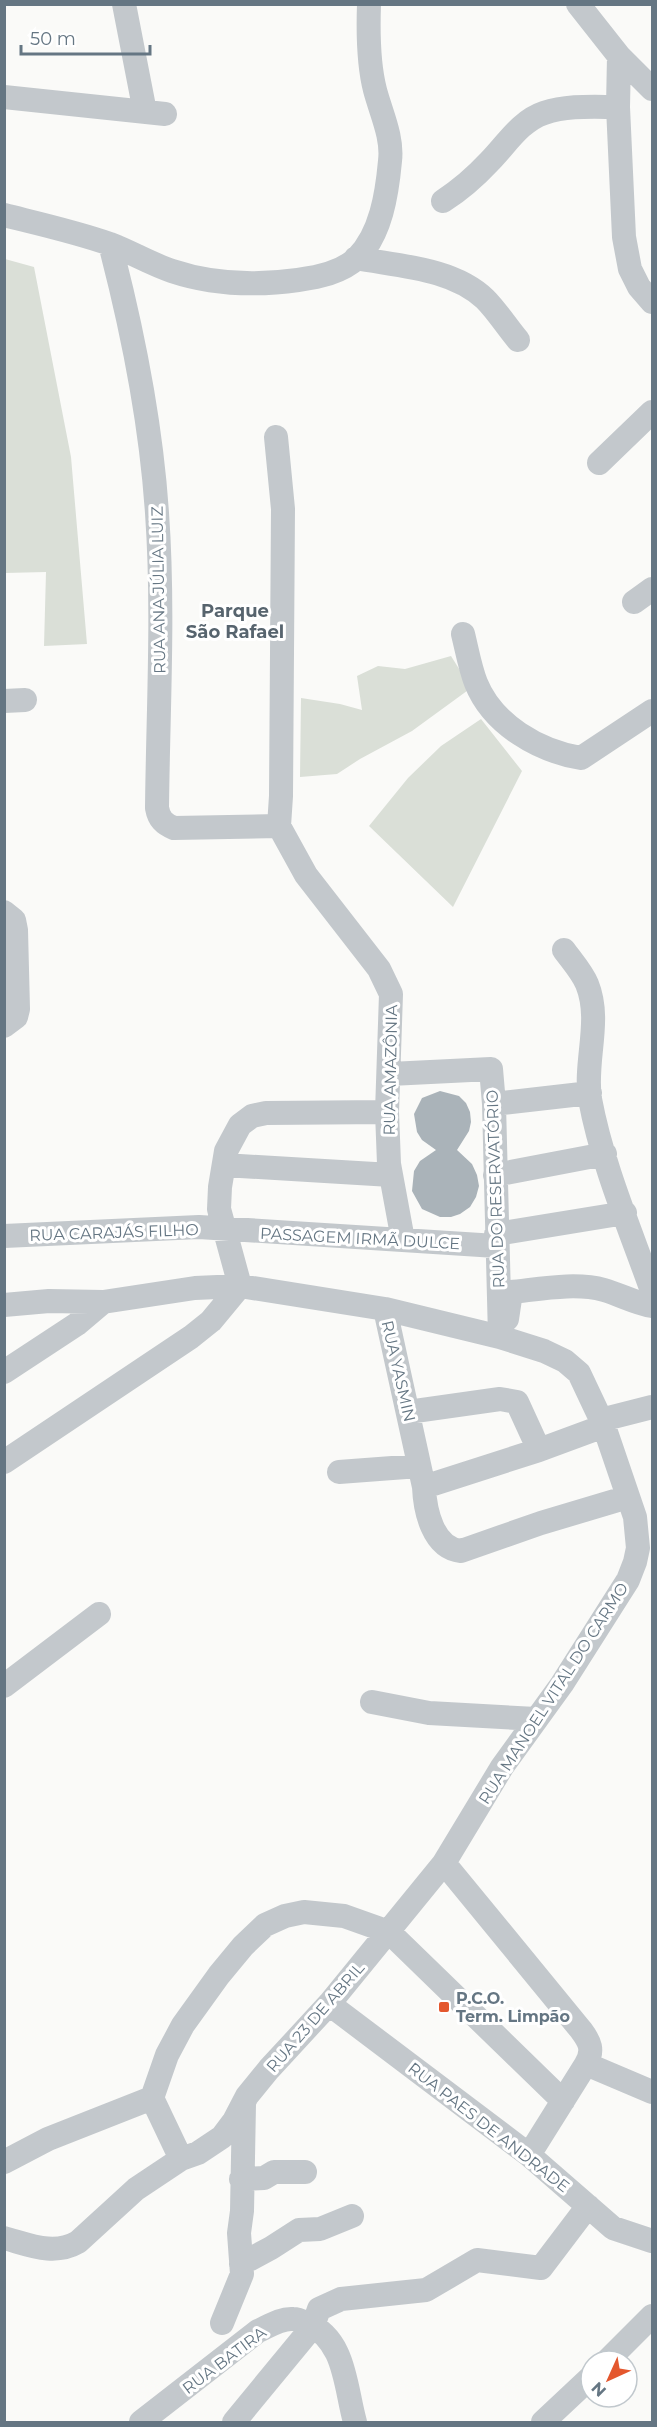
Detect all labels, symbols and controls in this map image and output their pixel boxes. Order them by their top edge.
scale bar [21,18,150,56]
text: 50 m [30,28,76,50]
street label: RUA ANA JÚLIA LUIZ [148,506,169,674]
district label: Parque São Rafael [186,600,284,643]
street label: RUA AMAZÔNIA [380,1004,401,1136]
street label: RUA DO RESERVATÓRIO [483,1089,508,1289]
street label: RUA CARAJÁS FILHO [29,1220,199,1245]
street label: PASSAGEM IRMÃ DULCE [259,1224,460,1253]
street label: RUA YASMIN [378,1319,419,1424]
street label: RUA MANOEL VITAL DO CARMO [475,1579,632,1808]
street label: RUA 23 DE ABRIL [262,1958,369,2076]
place label: P.C.O. Term. Limpão [456,1989,570,2026]
marker: P.C.O. Term. Limpão [437,2000,451,2014]
street label: RUA PAES DE ANDRADE [404,2059,573,2196]
street label: RUA BATIRA [179,2323,270,2398]
north arrow [579,2349,639,2409]
text: N [587,2378,610,2401]

